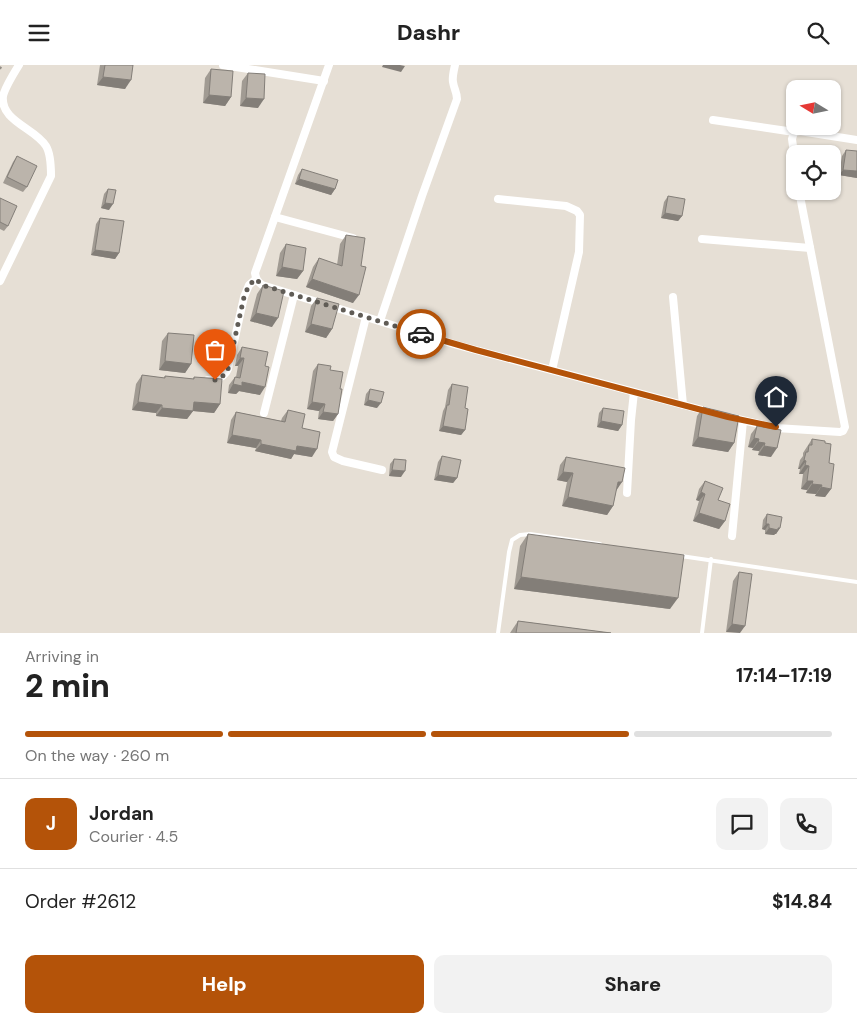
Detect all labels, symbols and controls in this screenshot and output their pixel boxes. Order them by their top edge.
text: Dashr [397,18,460,47]
icon: menu [25,19,53,47]
icon: search [804,19,832,47]
north arrow [786,80,841,135]
map controls [786,80,841,200]
button: locate [786,145,841,200]
courier [396,309,446,359]
icon: car [407,320,435,348]
pin [194,329,236,380]
icon: bag [201,336,229,364]
pin [755,376,797,427]
icon: home [762,383,790,411]
text: Arriving in [25,646,99,667]
text: 17:14–17:19 [736,663,832,688]
text: 2 min [25,665,110,707]
text: On the way · 260 m [25,745,169,766]
button: chat [716,798,768,850]
button: phone [780,798,832,850]
text: Jordan [89,801,154,826]
text: J [46,811,56,836]
text: Courier · 4.5 [89,826,178,847]
text: Order #2612 [25,889,136,914]
text: $14.84 [772,889,832,914]
button: Help [25,955,424,1013]
button: Share [434,955,832,1013]

